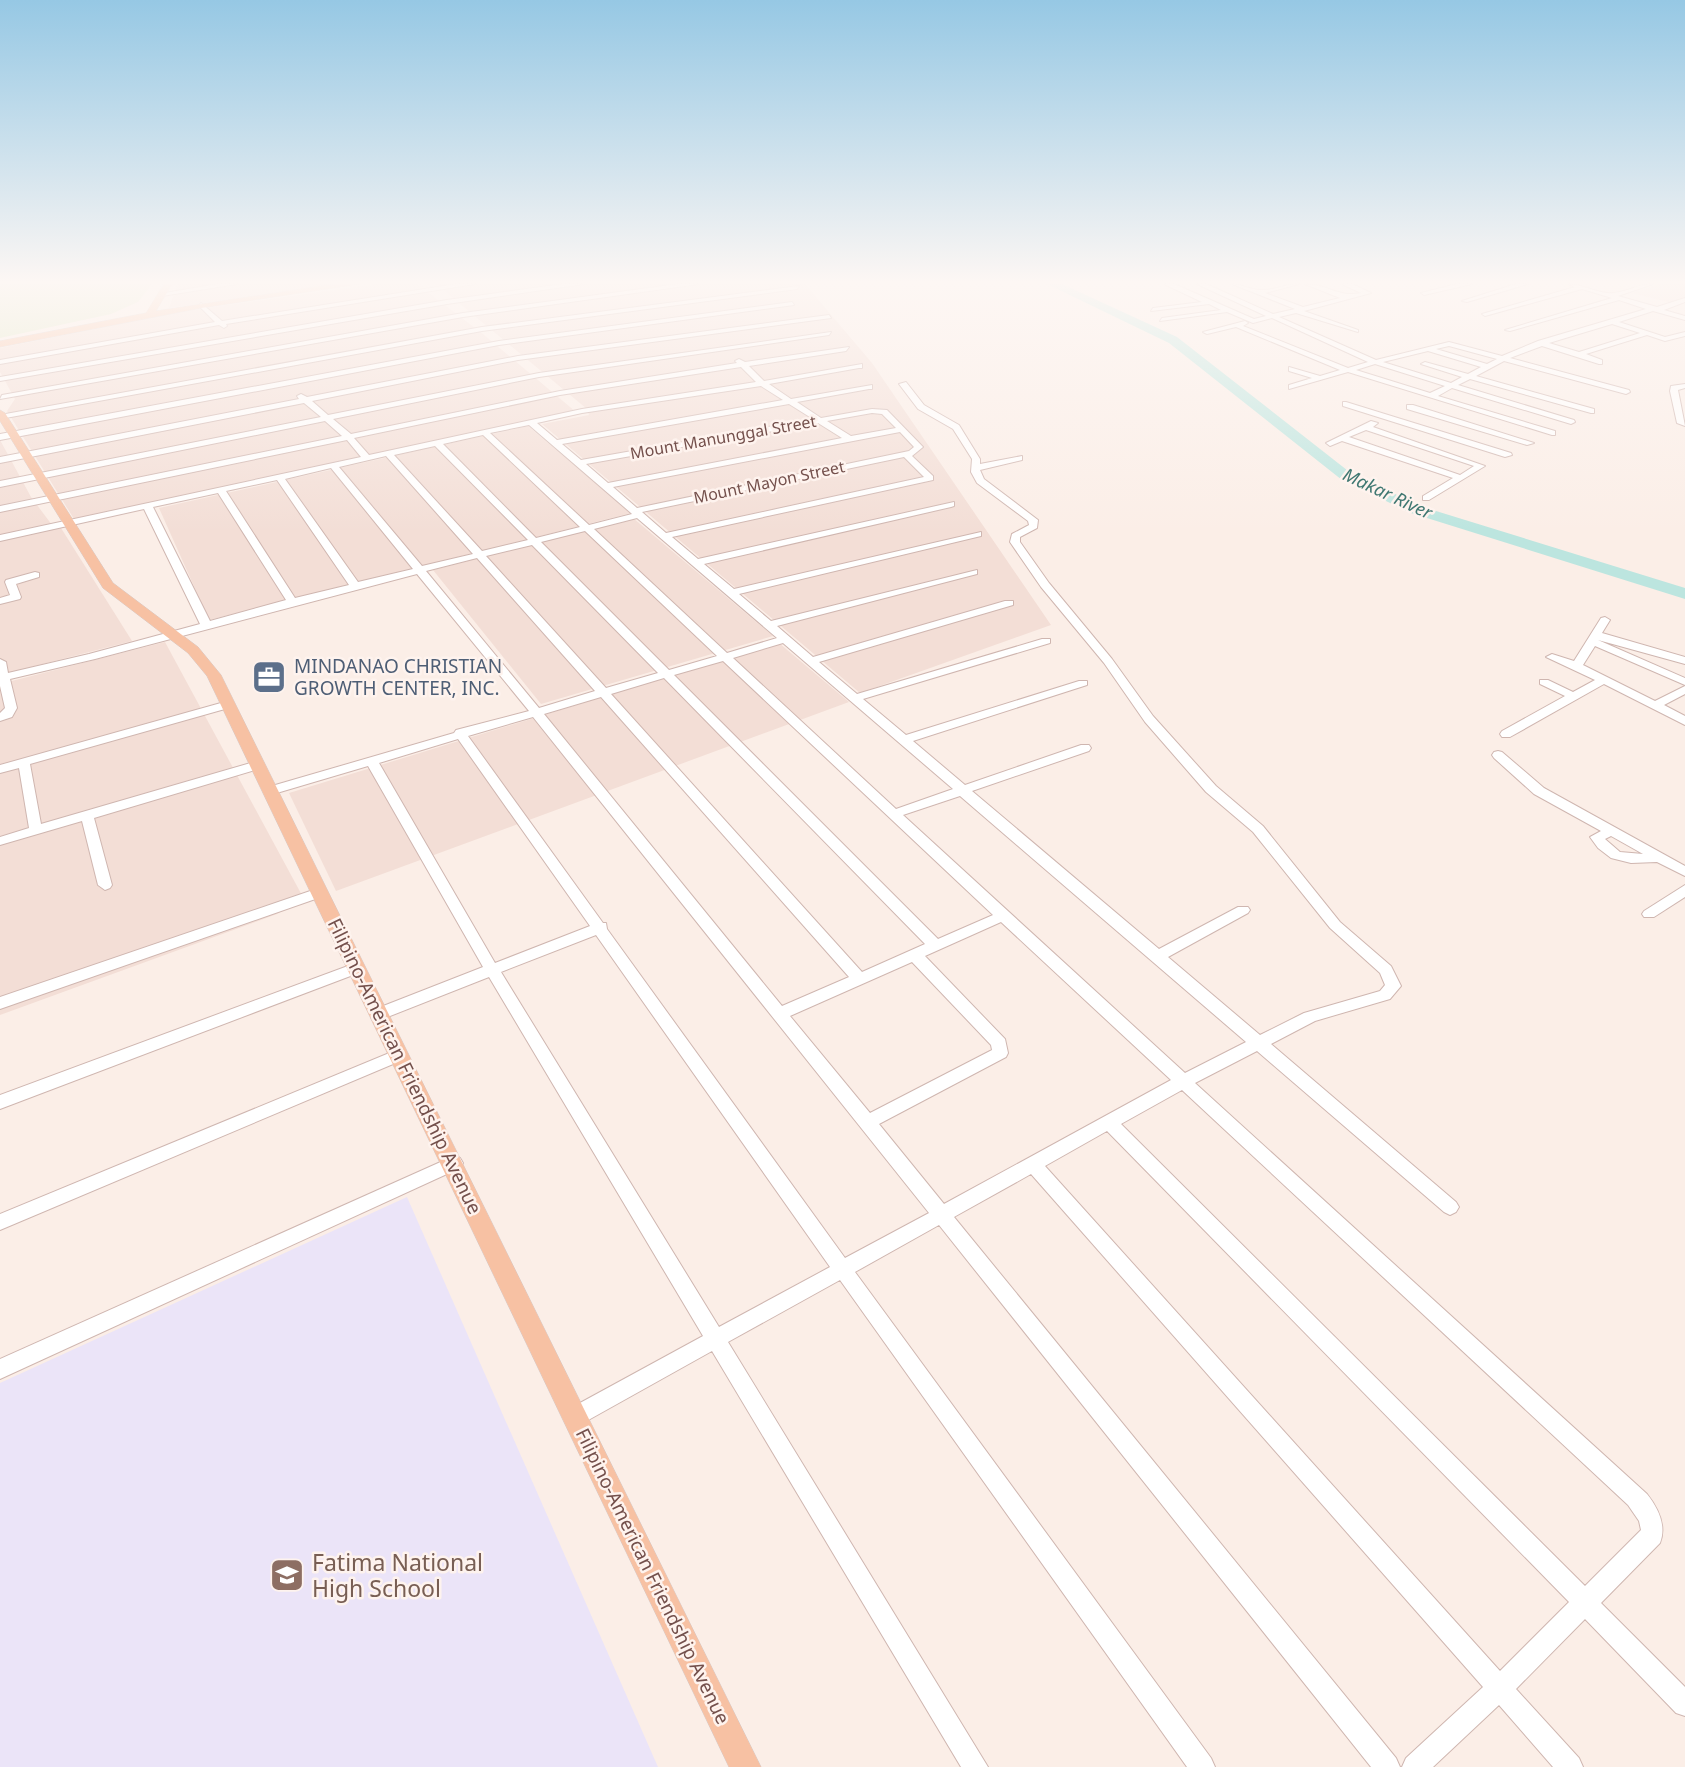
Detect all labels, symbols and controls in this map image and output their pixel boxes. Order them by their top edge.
street label: Mount Manunggal Street [628,410,818,464]
street label: Mount Mayon Street [691,455,847,509]
water label: Makar River [1339,462,1437,524]
place label: MINDANAO CHRISTIAN GROWTH CENTER, INC. [294,653,502,701]
office icon: MINDANAO CHRISTIAN GROWTH CENTER, INC. [250,658,288,696]
street label: Filipino-American Friendship Avenue [322,914,488,1218]
street label: Filipino-American Friendship Avenue [570,1424,736,1728]
place label: Fatima National High School [312,1546,483,1604]
school or university icon: Fatima National High School [268,1556,306,1594]

